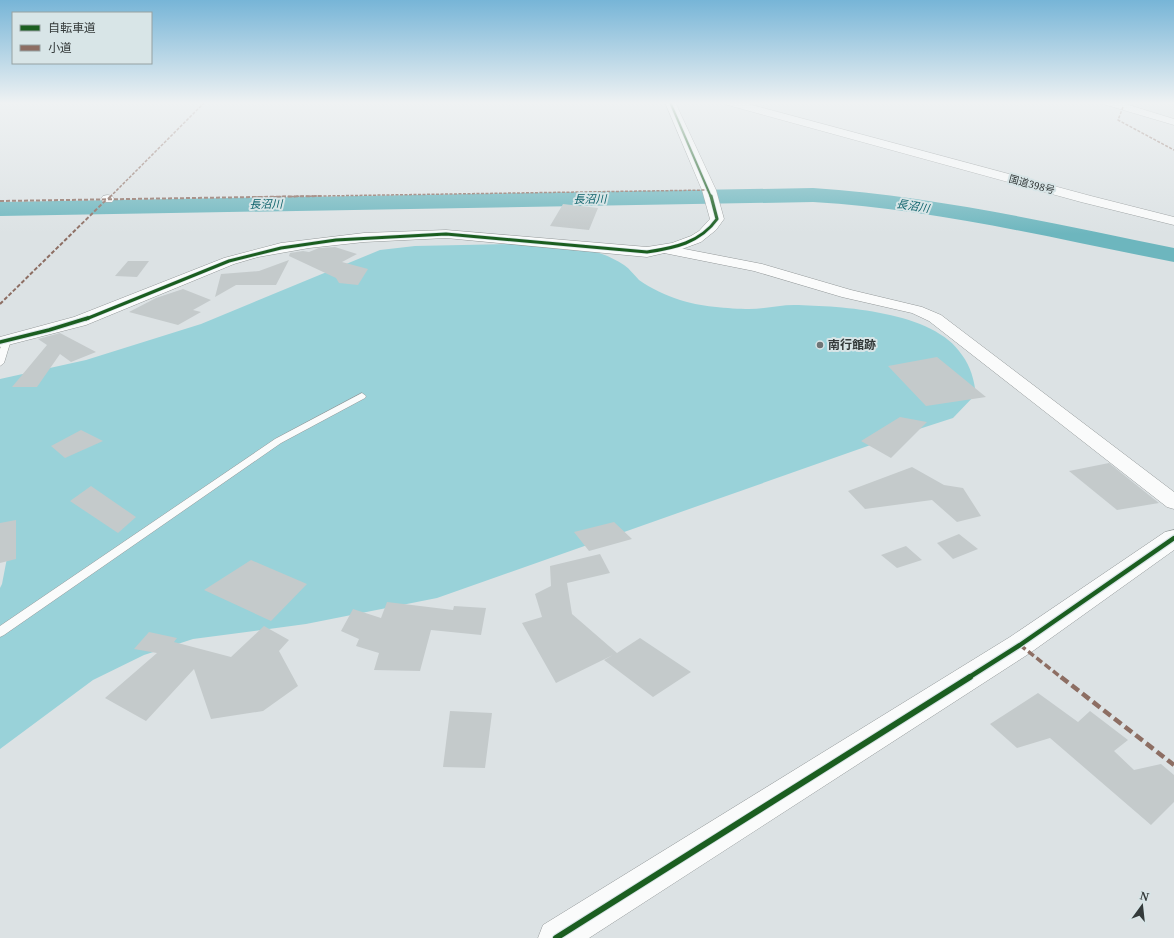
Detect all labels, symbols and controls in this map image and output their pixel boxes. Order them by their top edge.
legend [12,12,152,64]
text: 自転車道 [48,19,96,36]
text: 小道 [48,39,72,56]
street label: 国道398号 [1008,171,1056,197]
water label: 長沼川 [573,191,608,206]
water label: 長沼川 [249,196,284,211]
water label: 長沼川 [896,196,932,216]
place label: 南行館跡 [828,336,876,353]
marker: 南行館跡 [815,340,825,350]
north arrow [1122,886,1162,926]
text: N [1139,887,1151,904]

